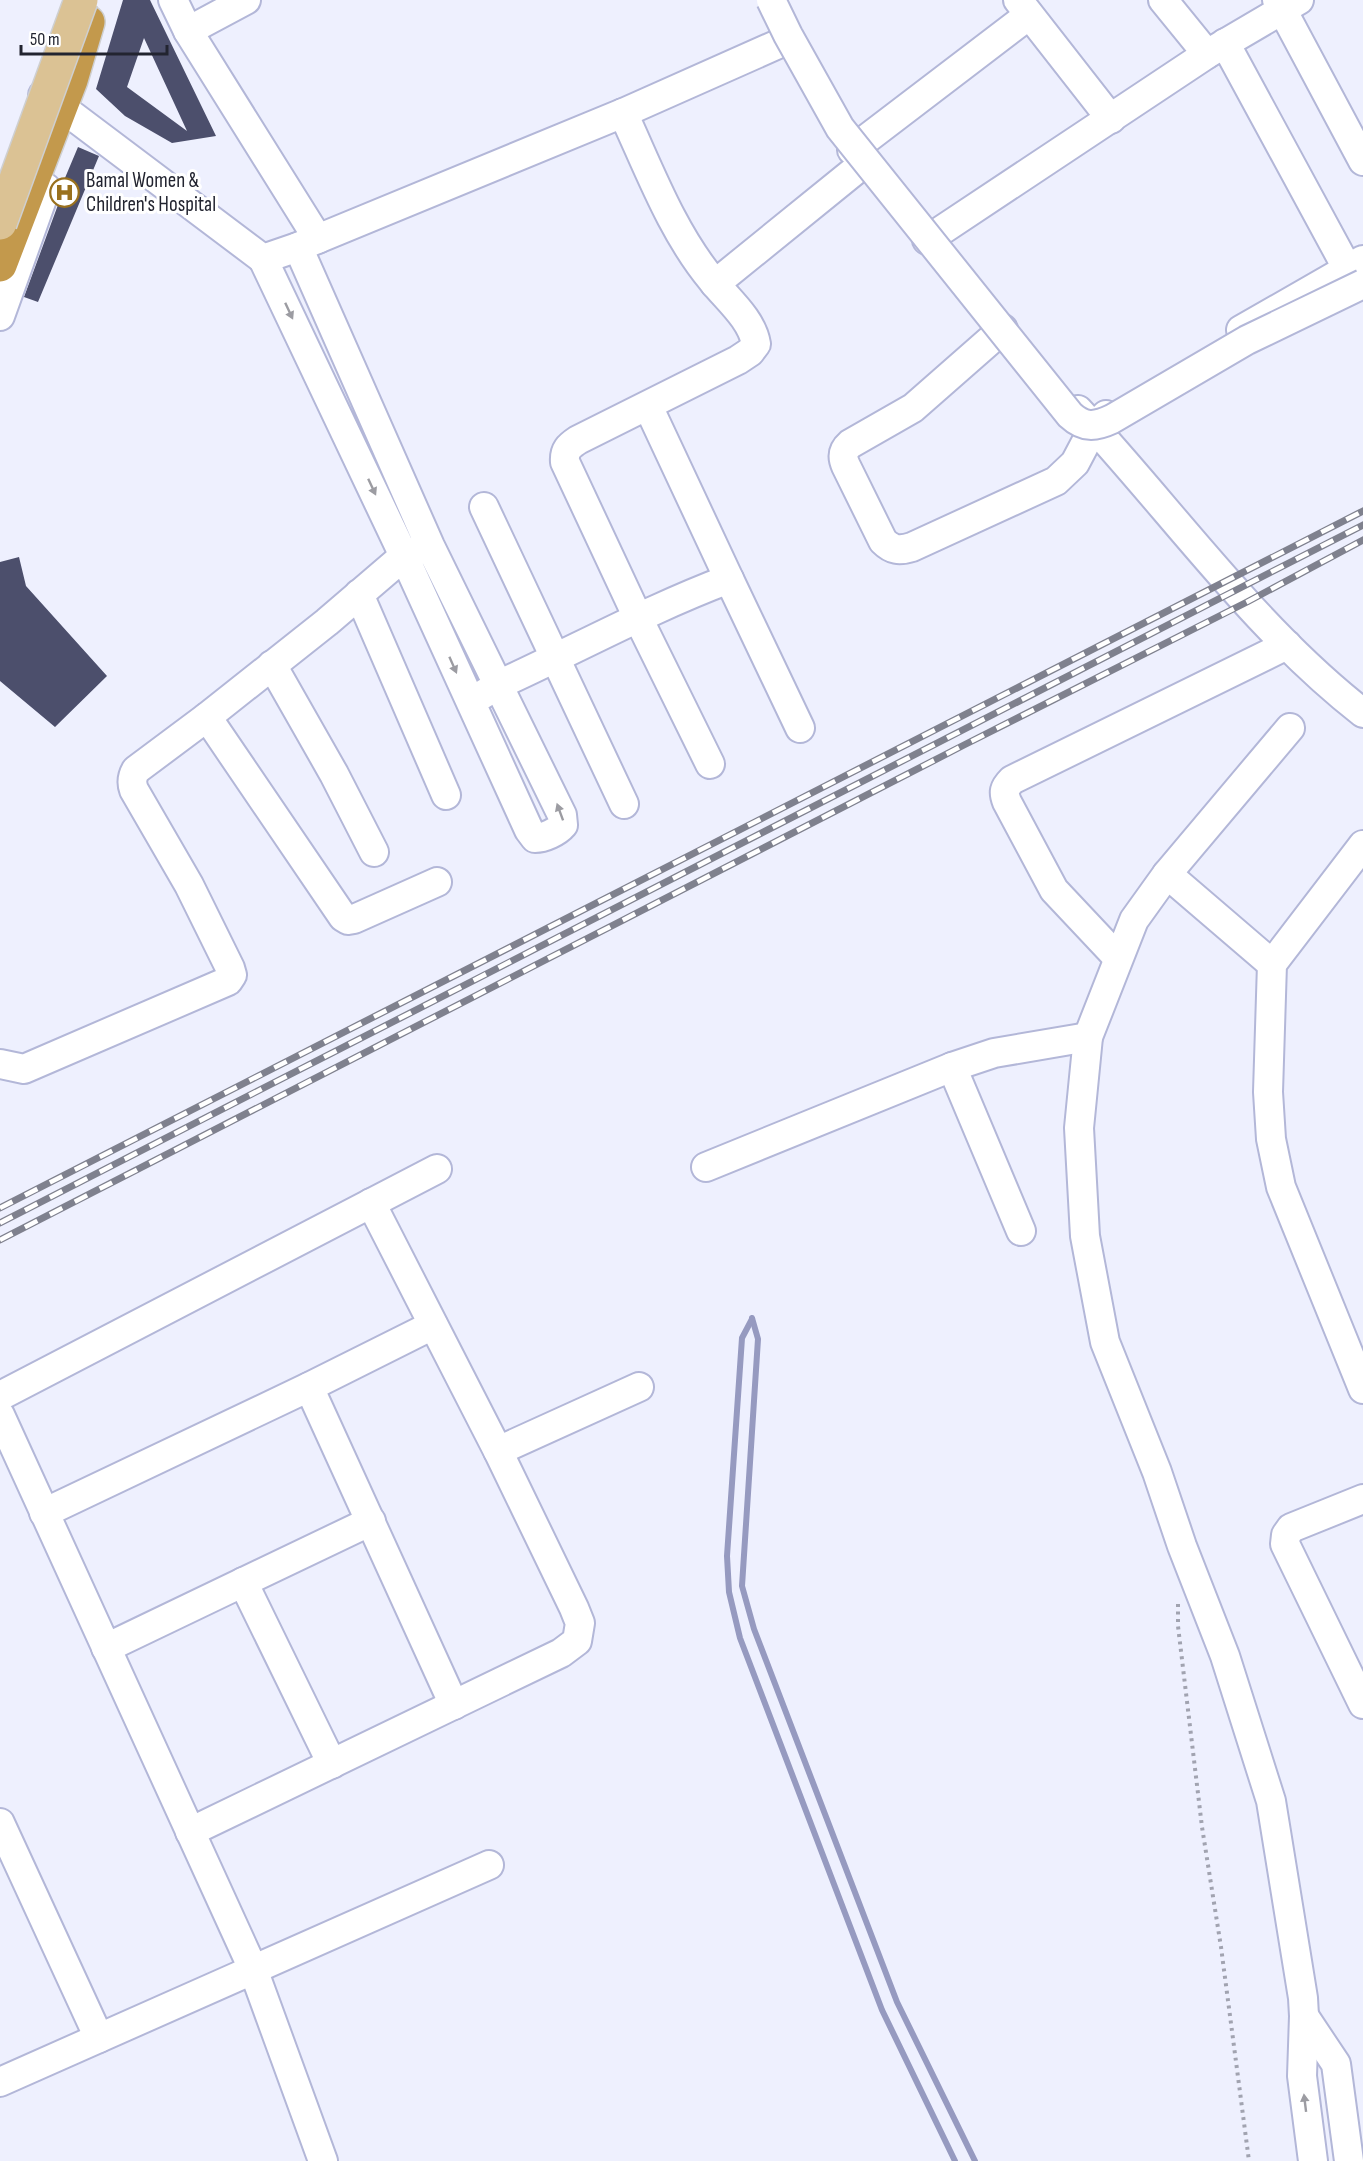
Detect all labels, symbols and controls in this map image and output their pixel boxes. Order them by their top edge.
scale bar [21,18,166,56]
text: 50 m [30,29,60,50]
place label: Bamal Women & Children's Hospital [86,168,216,217]
hospital icon: Bamal Women & Children's Hospital [49,176,81,208]
one-way arrow [284,303,293,320]
one-way arrow [368,479,377,496]
one-way arrow [448,656,458,674]
one-way arrow [554,803,564,821]
one-way arrow [1300,2093,1310,2112]

